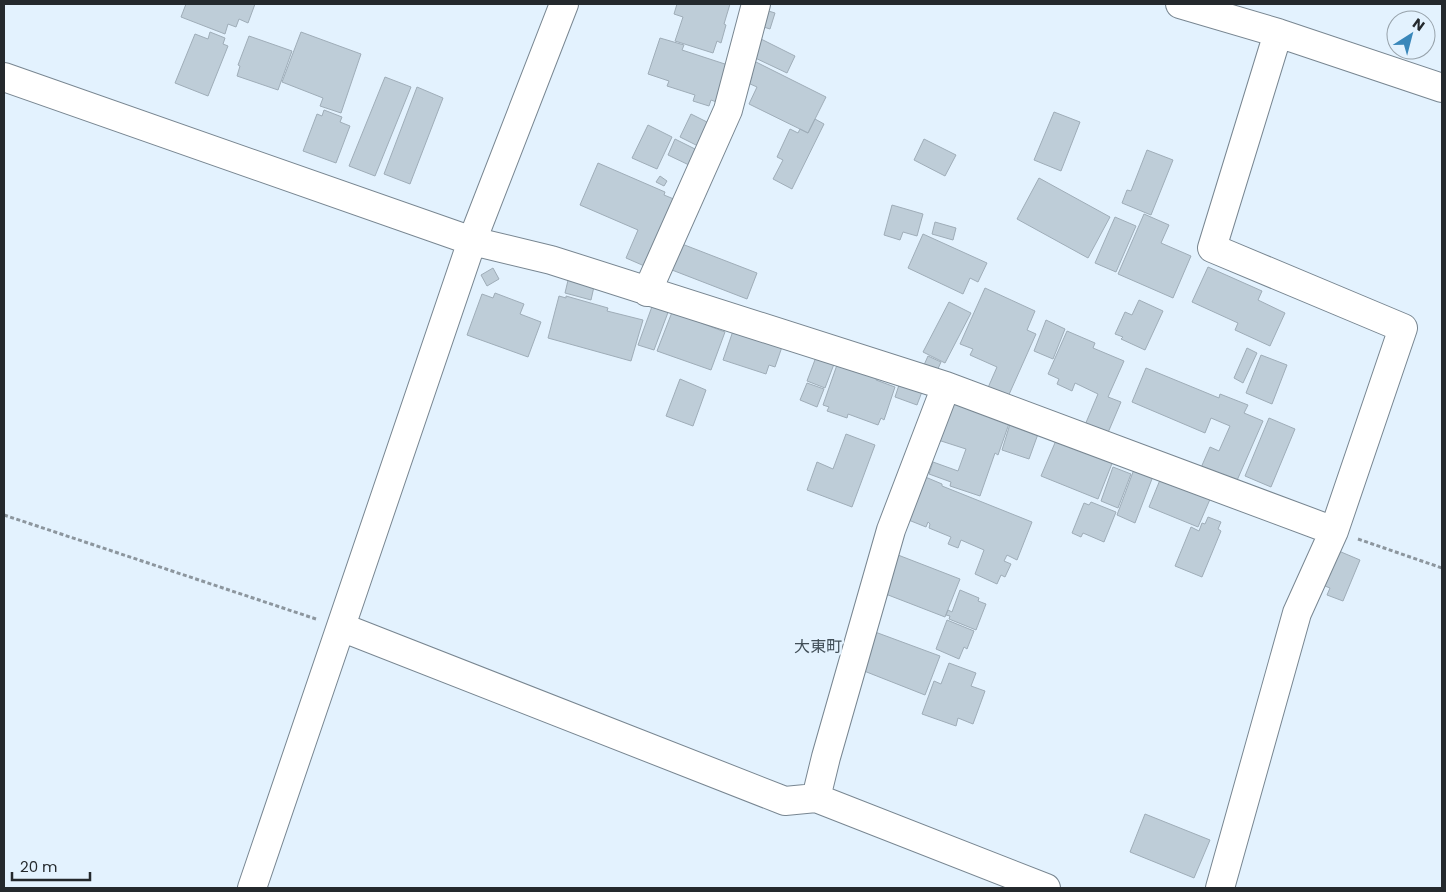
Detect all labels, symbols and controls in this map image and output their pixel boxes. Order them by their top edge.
north arrow [1386,10,1436,60]
text: N [1409,13,1429,36]
district label: 大東町 [794,635,842,658]
scale bar [12,850,90,882]
text: 20 m [20,856,58,877]

